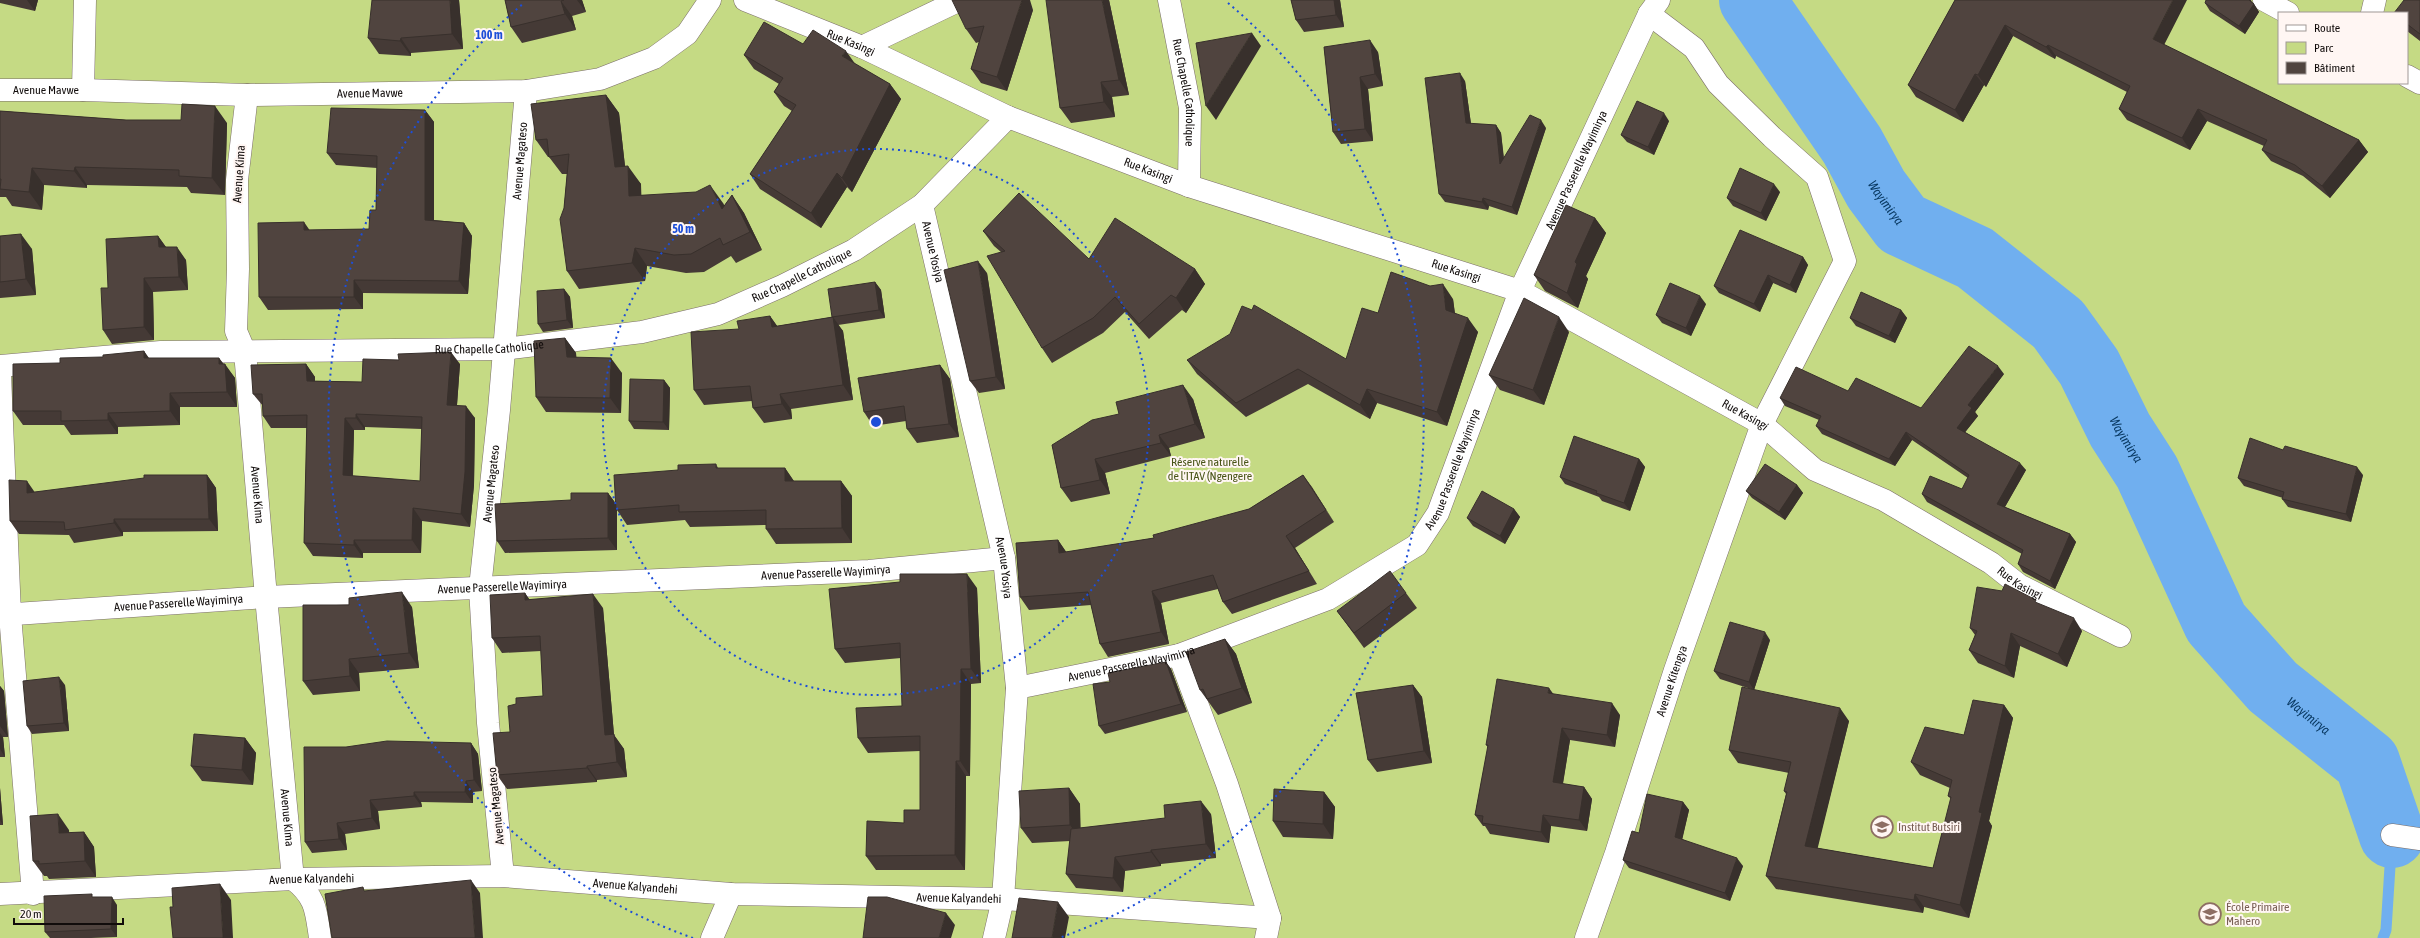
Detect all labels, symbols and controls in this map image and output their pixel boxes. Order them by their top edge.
legend [2278,12,2408,84]
text: Route [2314,21,2340,35]
street label: Rue Kasingi [825,27,877,59]
text: 100 m [475,28,503,42]
street label: Rue Chapelle Catholique [1170,37,1197,147]
text: Parc [2314,41,2334,55]
text: Bâtiment [2314,61,2355,75]
street label: Avenue Mavwe [13,83,79,97]
street label: Avenue Mavwe [337,86,403,101]
street label: Avenue Passerelle Wayimirya [1543,108,1610,232]
street label: Avenue Magateso [510,121,530,200]
street label: Avenue Kima [230,145,248,203]
street label: Rue Kasingi [1122,155,1174,186]
water label: Wayimirya [1865,178,1907,227]
street label: Avenue Yosiya [919,220,947,284]
text: 50 m [672,222,694,236]
street label: Rue Chapelle Catholique [750,245,854,305]
street label: Rue Kasingi [1430,256,1483,285]
street label: Rue Chapelle Catholique [435,337,544,357]
street label: Rue Kasingi [1720,396,1771,433]
street label: Avenue Passerelle Wayimirya [1422,407,1483,532]
water label: Wayimirya [2107,414,2146,465]
centre of rings [869,415,883,429]
street label: Avenue Magateso [480,444,502,523]
park label: Réserve naturelle de l'ITAV (Ngengere [1168,455,1252,483]
street label: Avenue Kima [248,466,267,524]
street label: Avenue Yosiya [992,535,1015,599]
street label: Avenue Passerelle Wayimirya [761,562,891,583]
street label: Rue Kasingi [1994,564,2045,603]
street label: Avenue Passerelle Wayimirya [437,577,567,597]
street label: Avenue Passerelle Wayimirya [114,592,244,614]
street label: Avenue Passerelle Wayimirya [1067,643,1197,684]
street label: Avenue Kitengya [1654,644,1690,718]
water label: Wayimirya [2284,694,2333,737]
street label: Avenue Magateso [485,766,507,845]
street label: Avenue Kima [277,788,297,847]
school or university icon: Institut Butsiri [1869,814,1895,840]
place label: Institut Butsiri [1898,820,1960,834]
street label: Avenue Kalyandehi [269,871,354,887]
street label: Avenue Kalyandehi [592,876,678,897]
street label: Avenue Kalyandehi [916,890,1002,906]
scale bar [14,900,123,926]
place label: École Primaire Mahero [2226,900,2290,928]
school or university icon: École Primaire Mahero [2197,901,2223,927]
text: 20 m [20,907,42,921]

